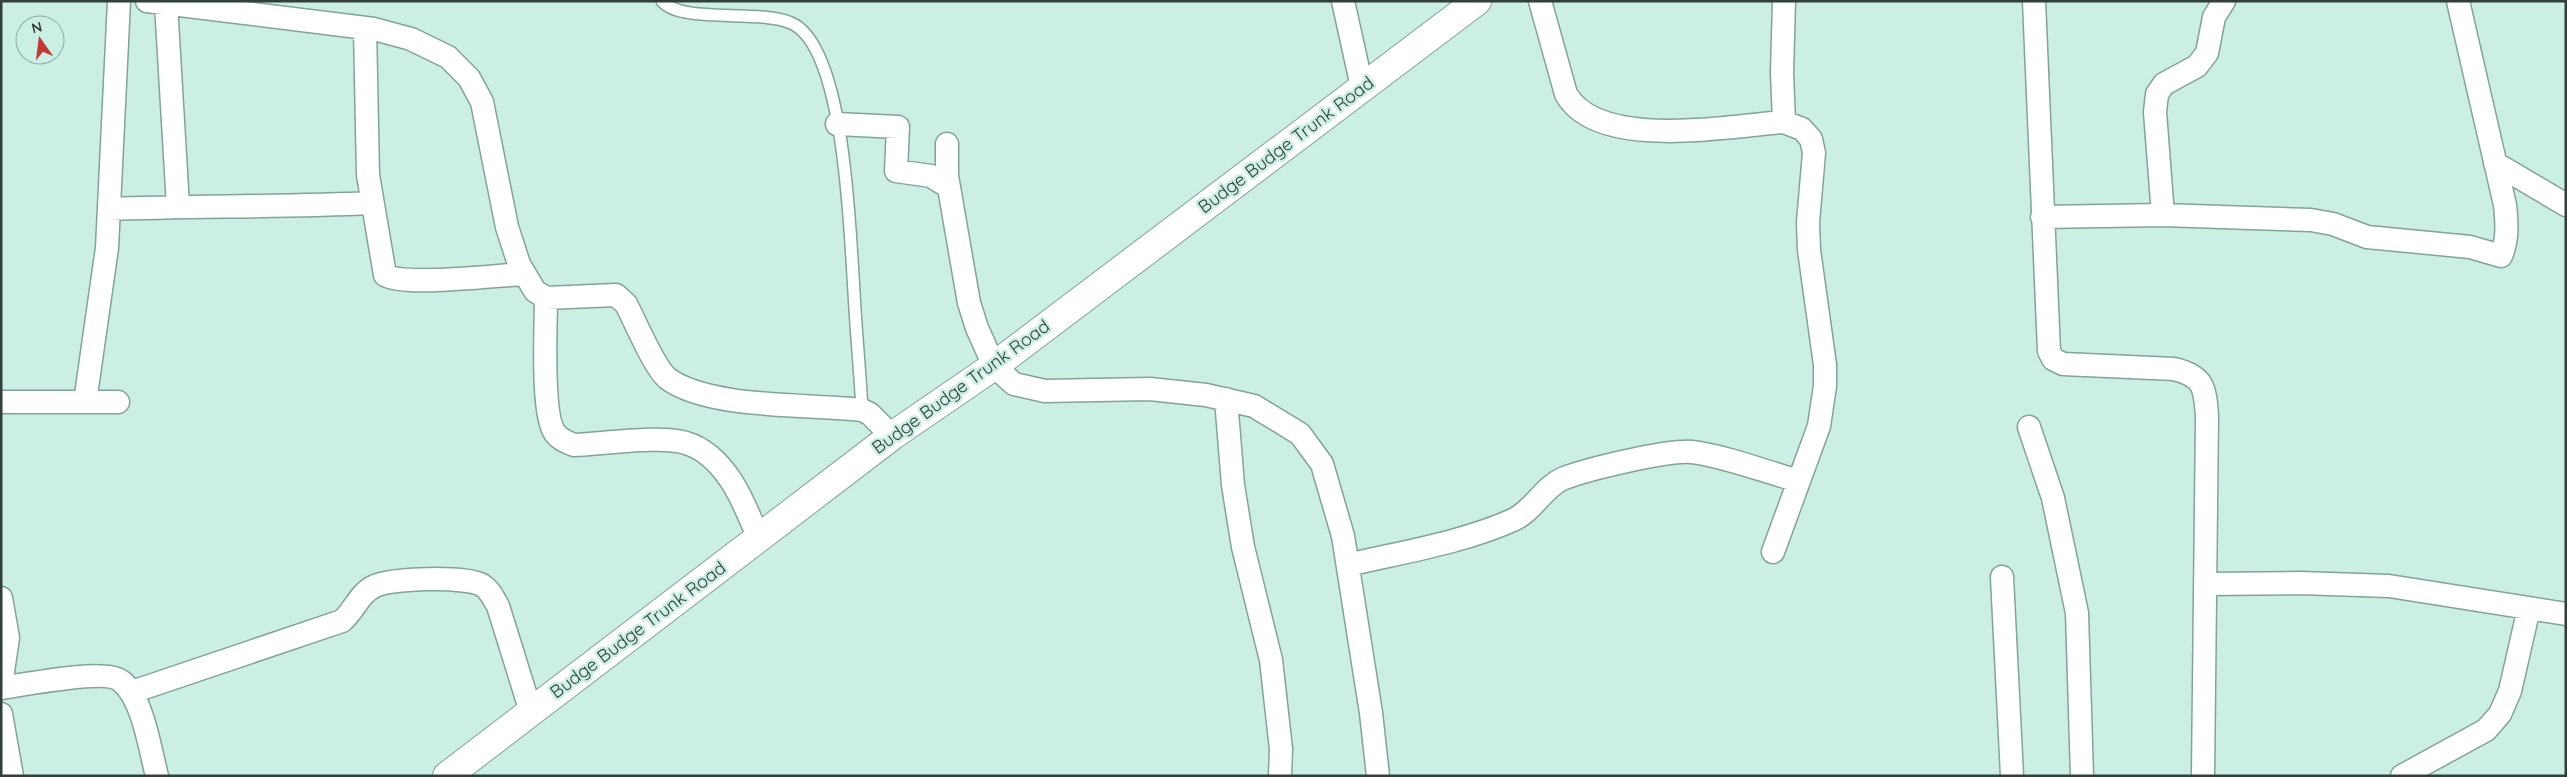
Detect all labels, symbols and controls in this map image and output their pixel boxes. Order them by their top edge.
north arrow [15,15,65,65]
text: N [30,17,44,37]
street label: Budge Budge Trunk Road [1193,71,1378,218]
street label: Budge Budge Trunk Road [867,314,1054,459]
street label: Budge Budge Trunk Road [545,556,730,703]

